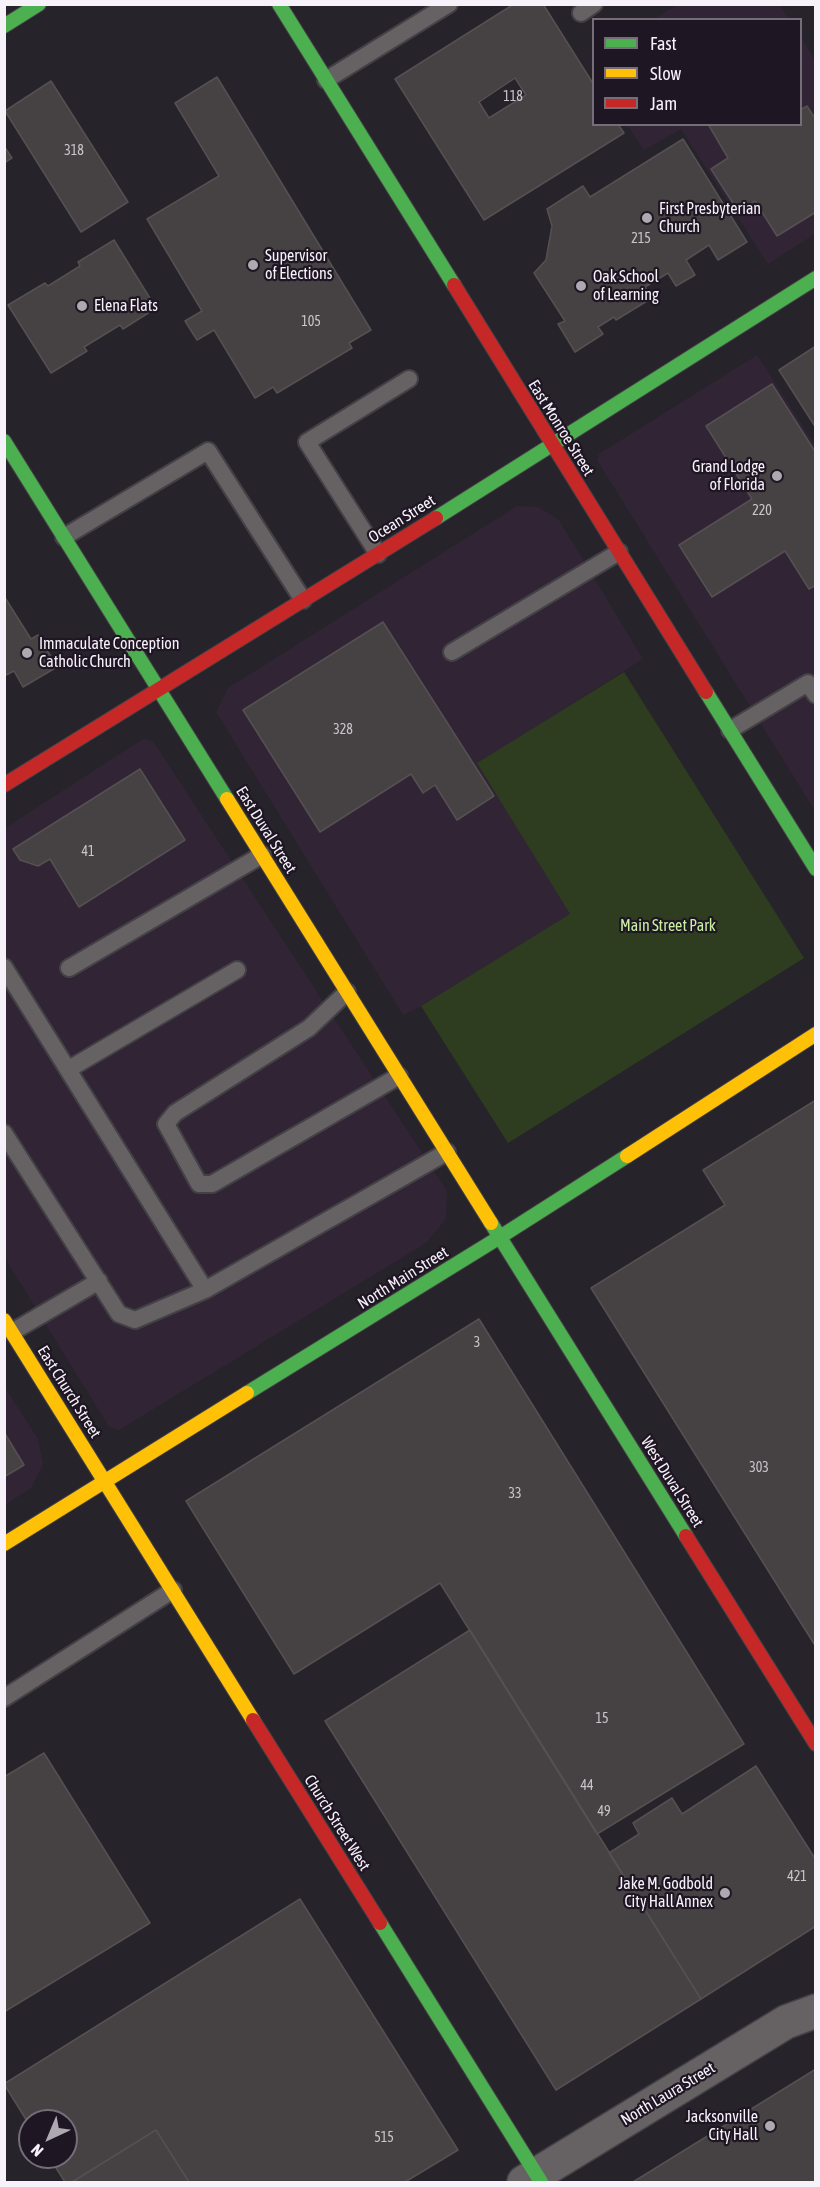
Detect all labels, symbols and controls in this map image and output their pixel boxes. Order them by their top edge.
legend [592,18,802,126]
text: Fast [650,33,677,54]
text: Slow [650,63,681,84]
house number: 118 [503,89,523,105]
text: Jam [650,93,677,114]
house number: 318 [64,143,84,159]
place label: First Presbyterian Church [659,199,761,237]
marker: First Presbyterian Church [640,211,654,225]
house number: 215 [631,231,651,247]
place label: Supervisor of Elections [265,246,332,284]
marker: Supervisor of Elections [246,258,260,272]
place label: Oak School of Learning [593,267,659,305]
marker: Oak School of Learning [574,279,588,293]
place label: Elena Flats [94,296,158,316]
marker: Elena Flats [75,299,89,313]
house number: 105 [301,314,321,330]
street label: East Monroe Street [524,376,598,480]
place label: Grand Lodge of Florida [692,457,765,495]
marker: Grand Lodge of Florida [770,469,784,483]
street label: Ocean Street [365,491,439,547]
house number: 220 [752,503,772,519]
place label: Immaculate Conception Catholic Church [39,634,180,672]
marker: Immaculate Conception Catholic Church [20,646,34,660]
house number: 328 [333,722,353,738]
street label: East Duval Street [232,783,300,877]
house number: 41 [81,844,95,860]
park label: Main Street Park [620,916,716,936]
street label: North Main Street [354,1243,452,1313]
house number: 3 [474,1335,480,1351]
street label: East Church Street [33,1342,105,1442]
street label: West Duval Street [637,1433,707,1531]
house number: 303 [749,1460,769,1476]
house number: 33 [508,1486,522,1502]
house number: 15 [595,1711,609,1727]
street label: Church Street West [300,1772,374,1874]
house number: 44 [580,1778,594,1794]
house number: 49 [597,1804,611,1820]
house number: 421 [787,1869,807,1885]
place label: Jake M. Godbold City Hall Annex [618,1874,713,1912]
marker: Jake M. Godbold City Hall Annex [718,1886,732,1900]
street label: North Laura Street [617,2058,719,2130]
place label: Jacksonville City Hall [686,2107,758,2145]
north arrow [18,2109,78,2169]
marker: Jacksonville City Hall [763,2119,777,2133]
house number: 515 [374,2130,394,2146]
text: N [27,2141,47,2160]

